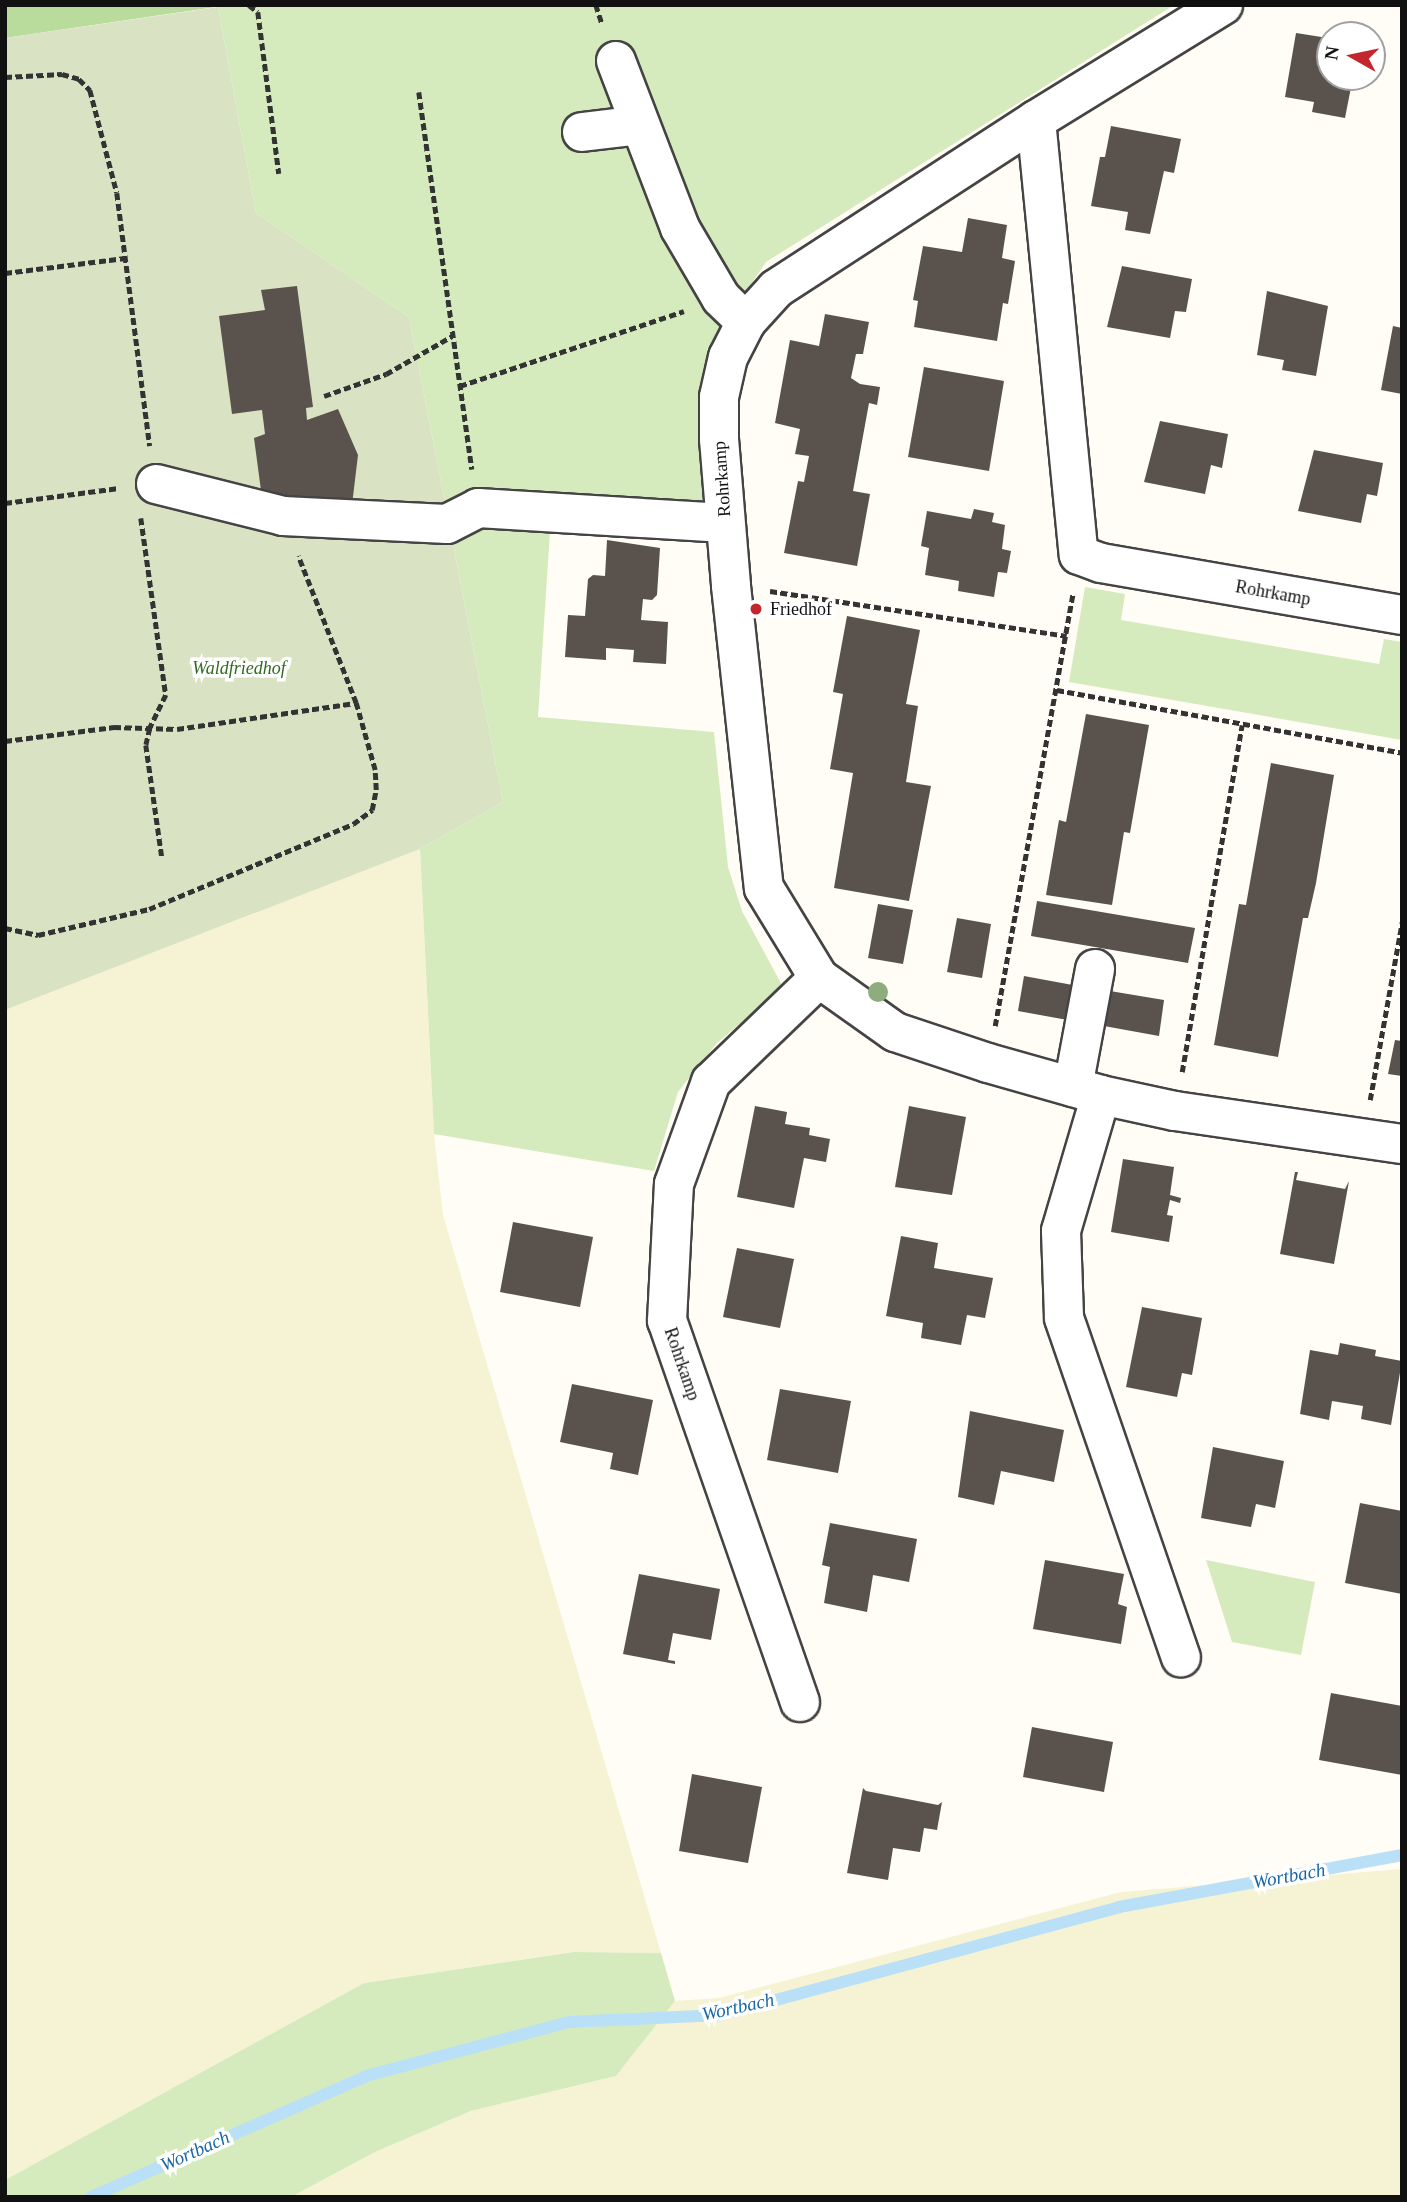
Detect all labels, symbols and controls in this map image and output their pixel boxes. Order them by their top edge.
north arrow [1316,21,1386,91]
text: N [1320,45,1343,61]
street label: Rohrkamp [709,440,735,518]
street label: Rohrkamp [1234,576,1312,610]
place label: Friedhof [770,598,832,620]
marker: Friedhof [748,601,764,617]
park label: Waldfriedhof [192,657,286,679]
street label: Rohrkamp [659,1325,705,1403]
water label: Wortbach [1251,1858,1327,1894]
water label: Wortbach [700,1988,776,2026]
water label: Wortbach [157,2126,233,2176]

